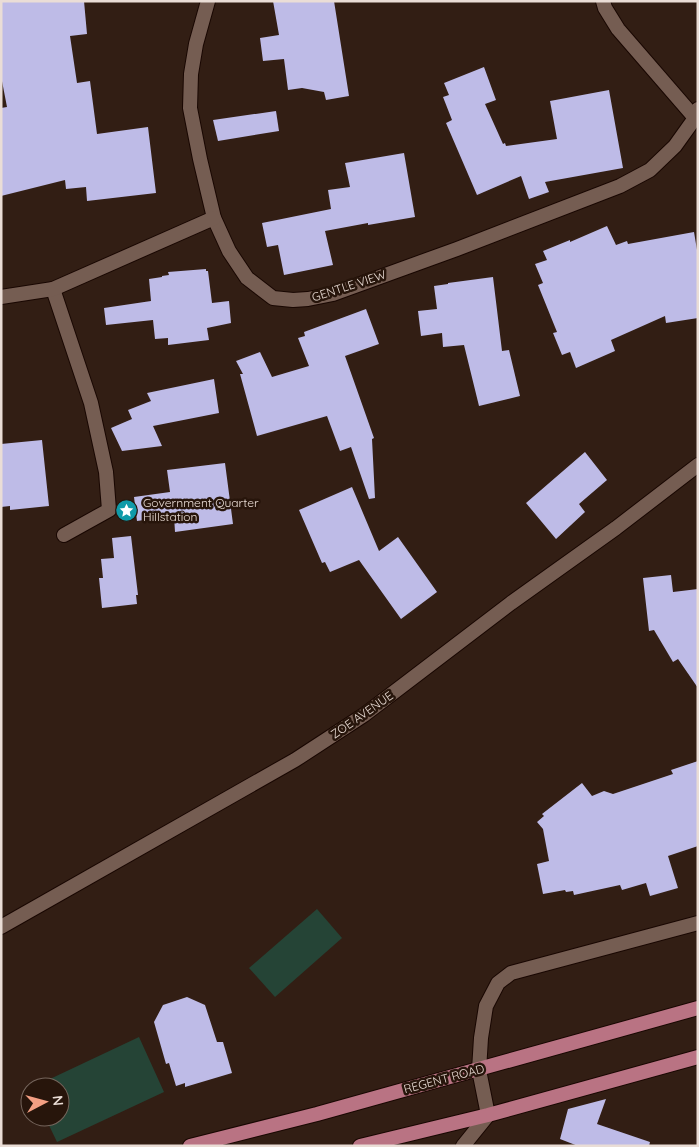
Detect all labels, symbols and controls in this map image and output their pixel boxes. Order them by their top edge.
street label: GENTLE VIEW [310,266,388,305]
place label: Government Quarter Hillstation [143,495,259,524]
place icon: Government Quarter Hillstation [115,498,139,522]
street label: ZOE AVENUE [328,688,396,742]
street label: REGENT ROAD [402,1060,486,1096]
north arrow [20,1077,70,1127]
text: N [48,1095,67,1107]

